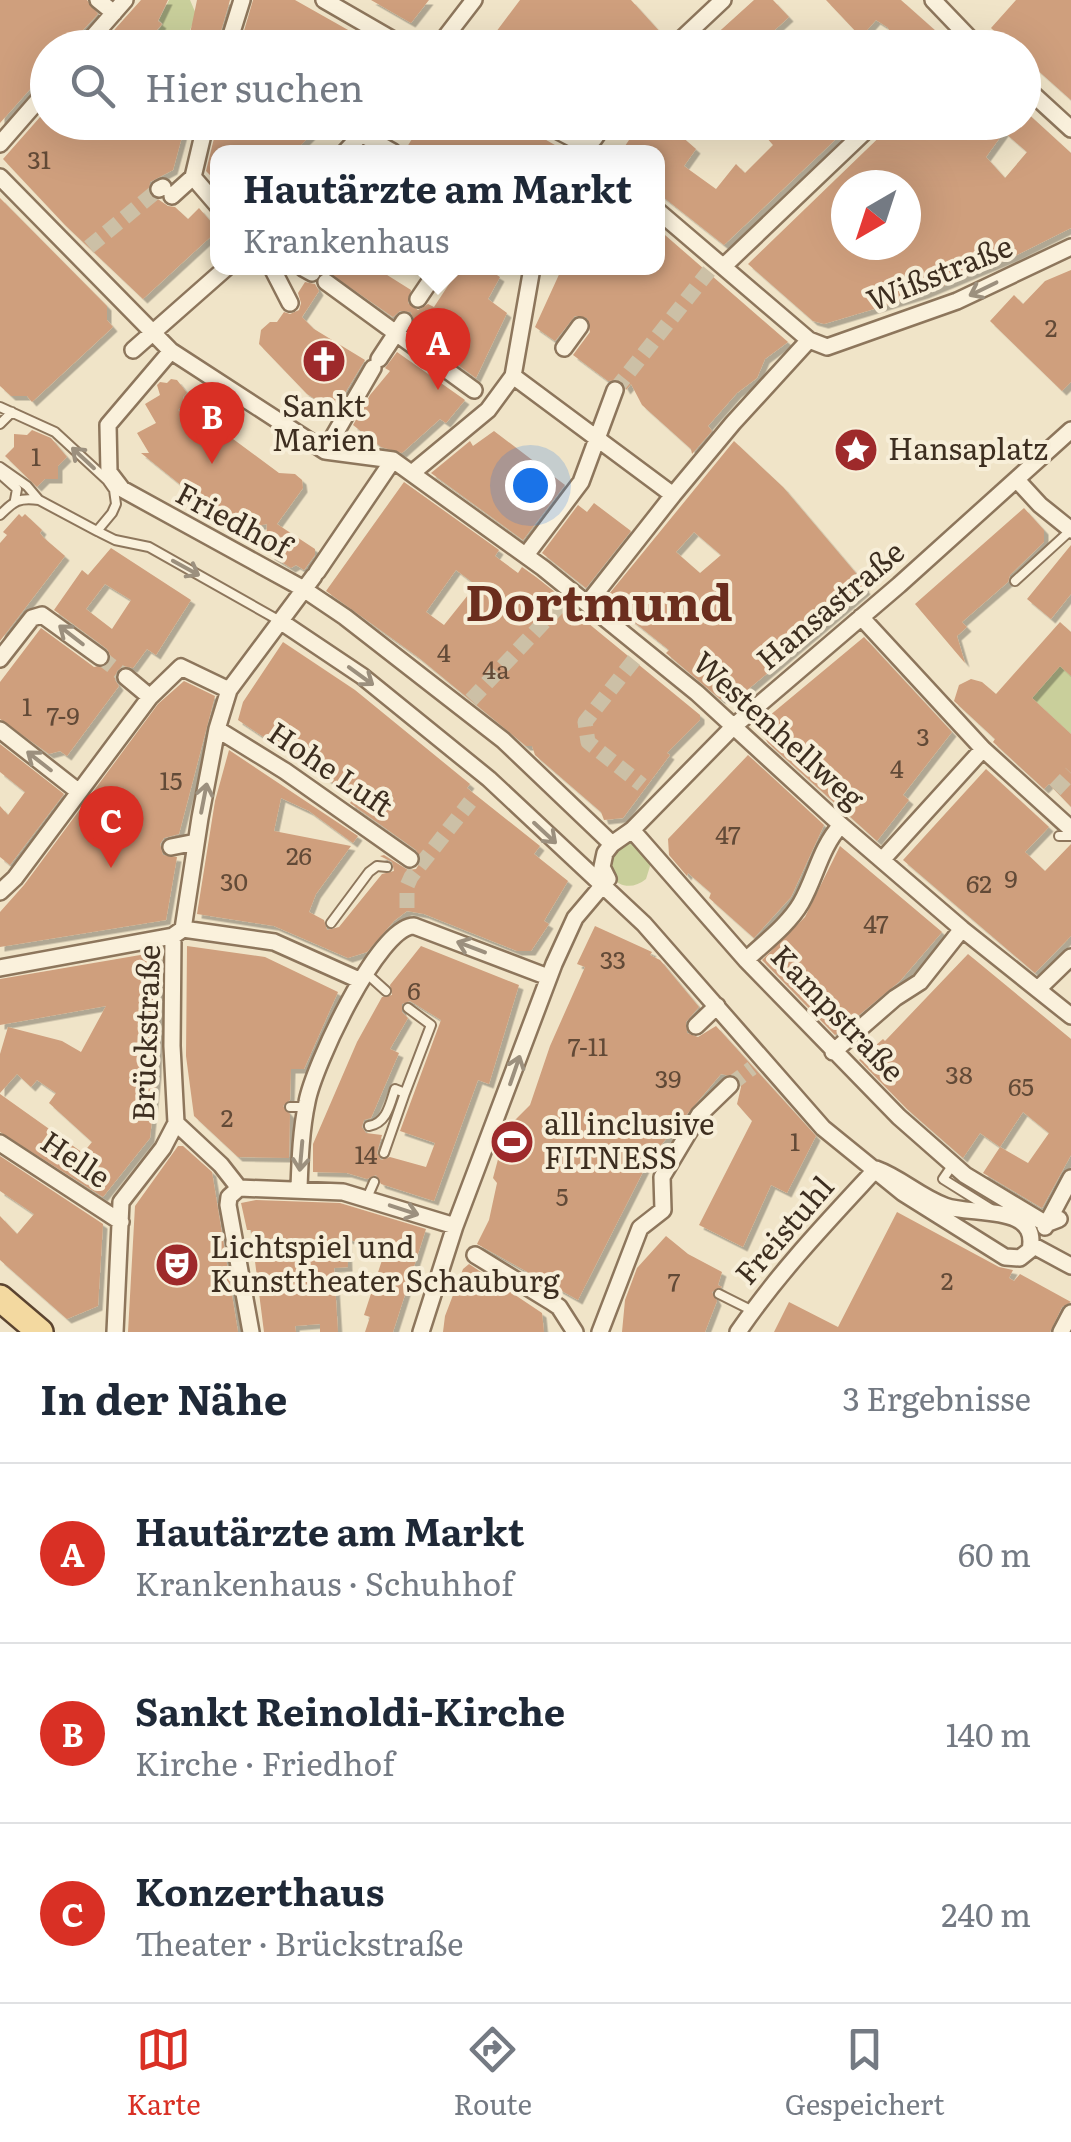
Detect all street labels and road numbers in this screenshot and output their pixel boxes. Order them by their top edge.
street label: Wißstraße [859,222,1018,320]
street label: Friedhof [169,470,302,568]
street label: Hansastraße [746,529,913,679]
street label: Westenhellweg [684,640,876,818]
street label: Hohe Luft [260,709,403,826]
street label: Kampstraße [762,933,916,1090]
street label: Brückstraße [119,944,169,1122]
street label: Helle [33,1118,120,1197]
street label: Freistuhl [723,1165,842,1293]

